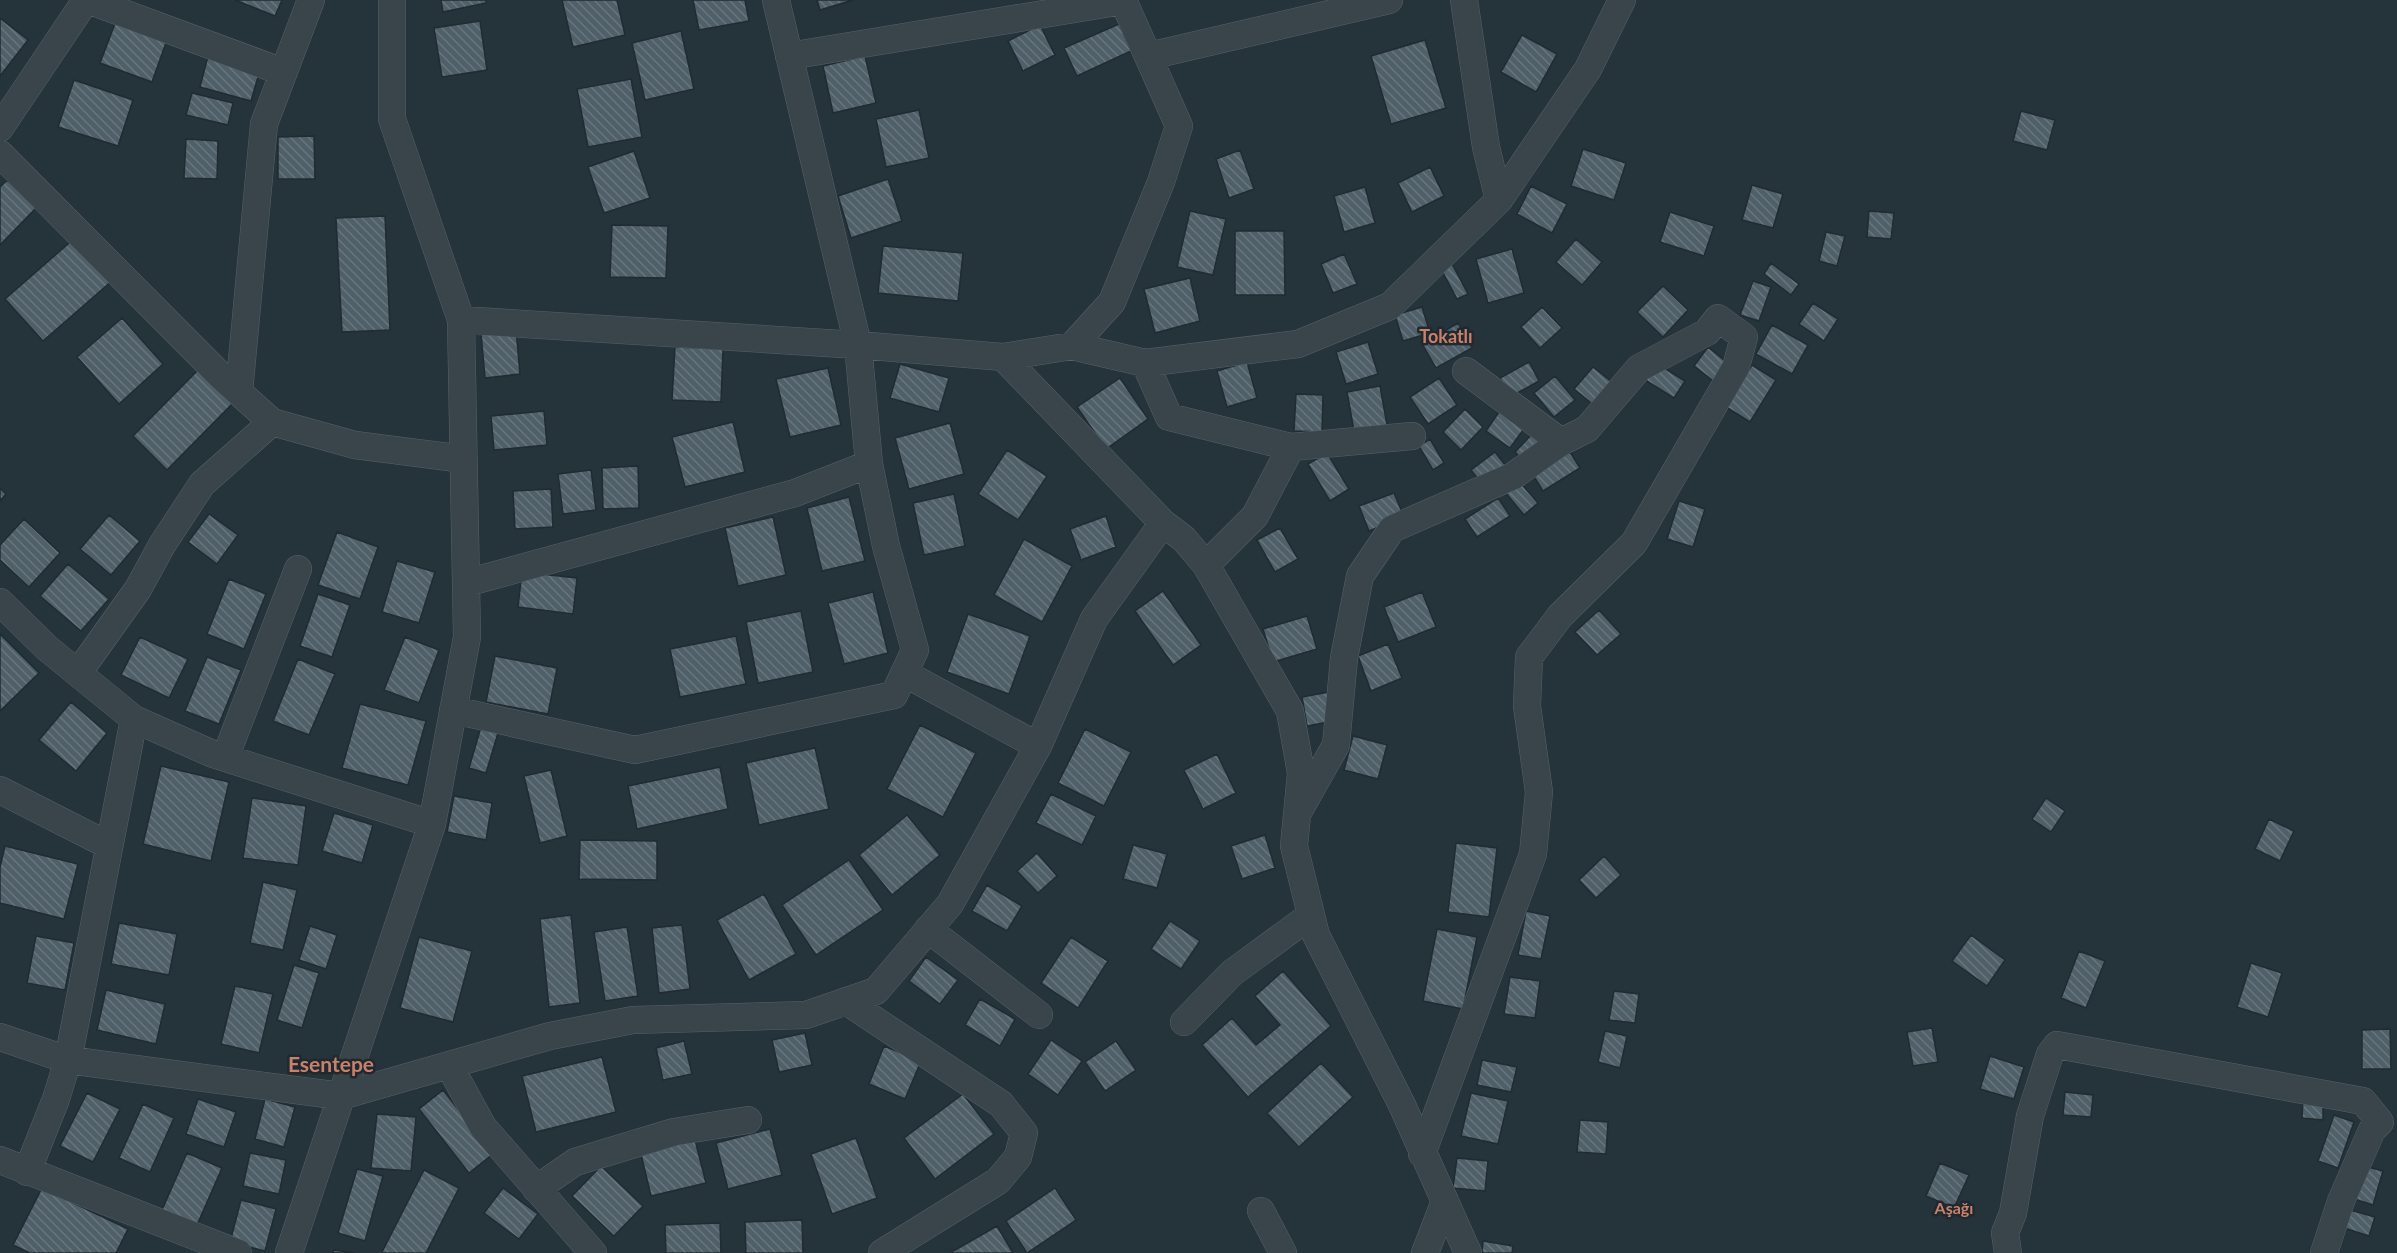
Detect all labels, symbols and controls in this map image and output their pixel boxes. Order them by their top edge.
district label: Tokatlı [1419,325,1473,347]
district label: Esentepe [288,1051,374,1076]
district label: Aşağı [1934,1198,1973,1217]

